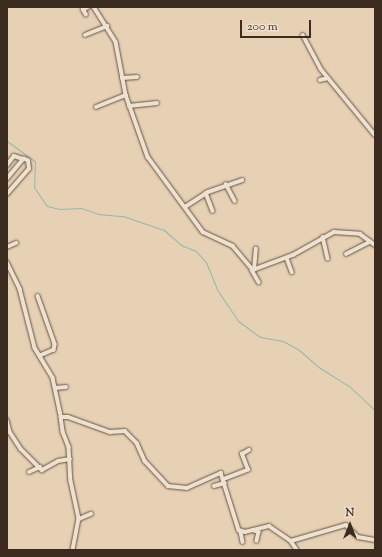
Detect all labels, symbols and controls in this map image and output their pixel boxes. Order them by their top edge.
scale bar [242,12,313,38]
text: 200 m [247,18,278,36]
north arrow [330,505,370,545]
text: N [346,505,354,521]

